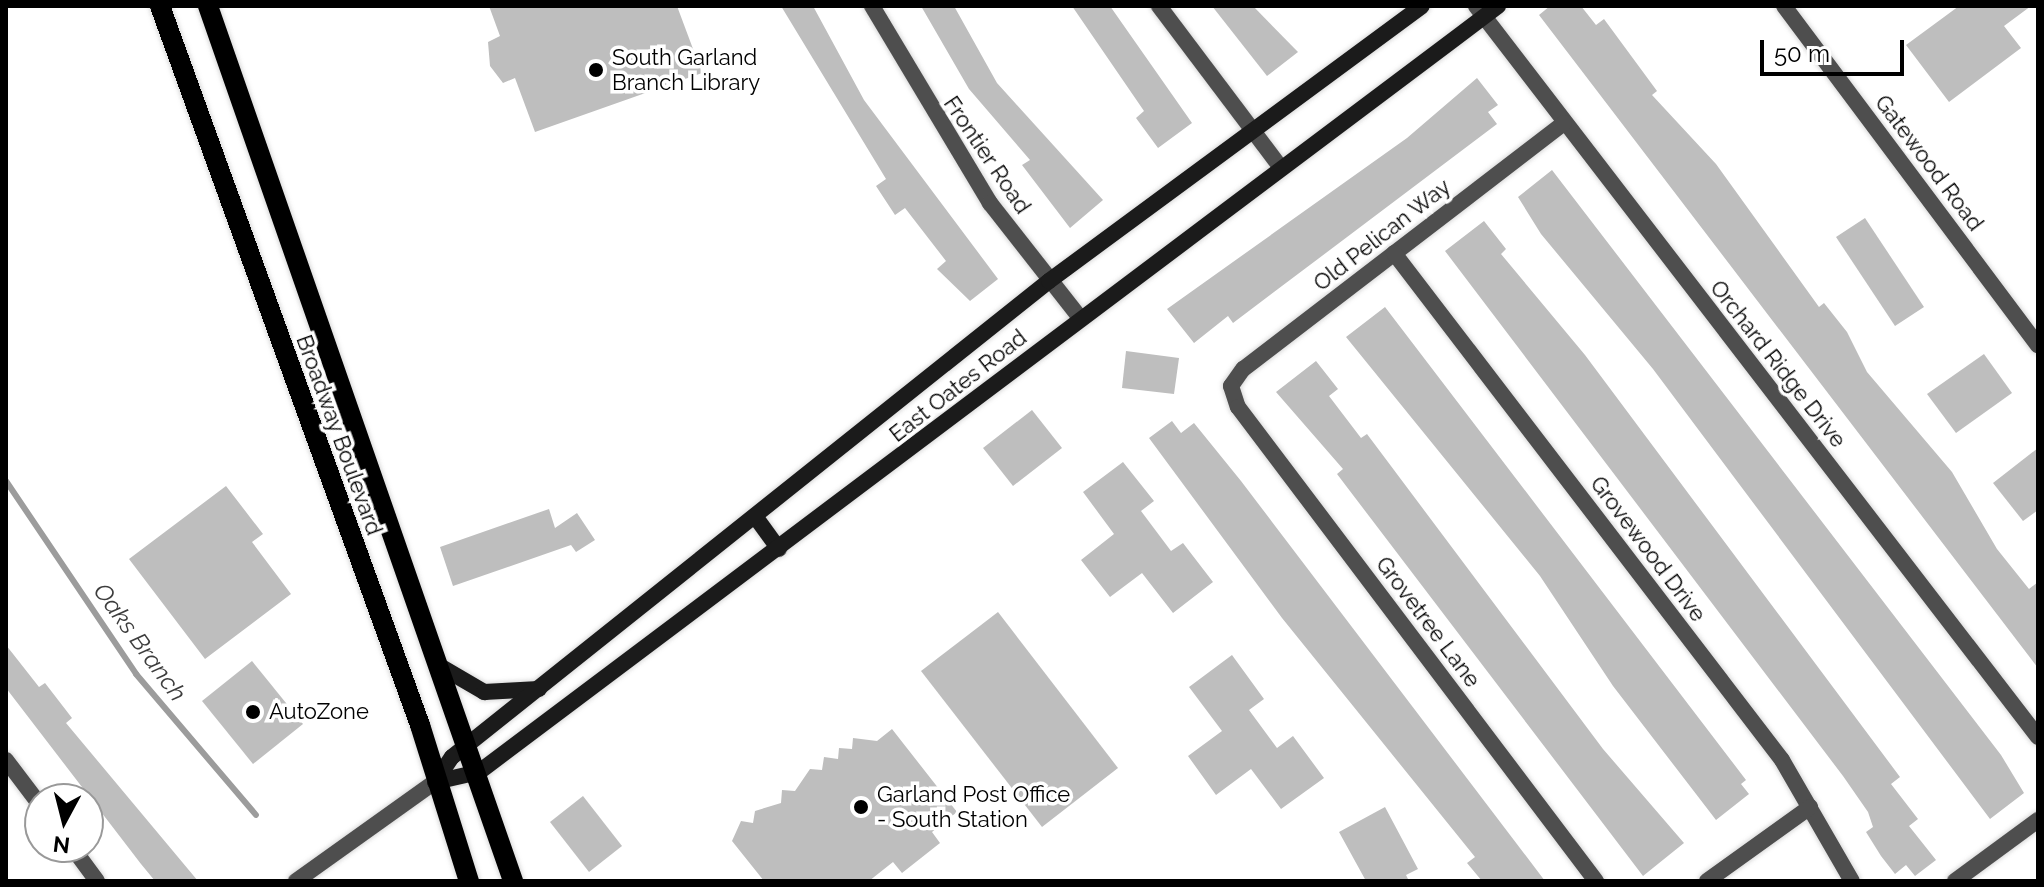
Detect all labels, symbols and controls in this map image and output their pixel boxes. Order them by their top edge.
scale bar [1764,24,1908,74]
text: 50 m [1774,39,1830,68]
place label: South Garland Branch Library [612,44,760,96]
marker: South Garland Branch Library [587,61,605,79]
street label: Gatewood Road [1869,90,1989,236]
street label: Frontier Road [938,91,1036,219]
street label: Old Pelican Way [1308,173,1456,297]
street label: Orchard Ridge Drive [1705,275,1851,453]
street label: East Oates Road [884,324,1032,448]
street label: Broadway Boulevard [290,331,388,539]
street label: Grovewood Drive [1585,471,1711,627]
street label: Grovetree Lane [1370,551,1486,693]
water label: Oaks Branch [88,577,192,707]
place label: AutoZone [269,699,369,725]
marker: AutoZone [244,703,262,721]
place label: Garland Post Office - South Station [877,781,1070,832]
north arrow [24,783,104,863]
marker: Garland Post Office - South Station [852,798,870,816]
text: N [51,831,71,859]

